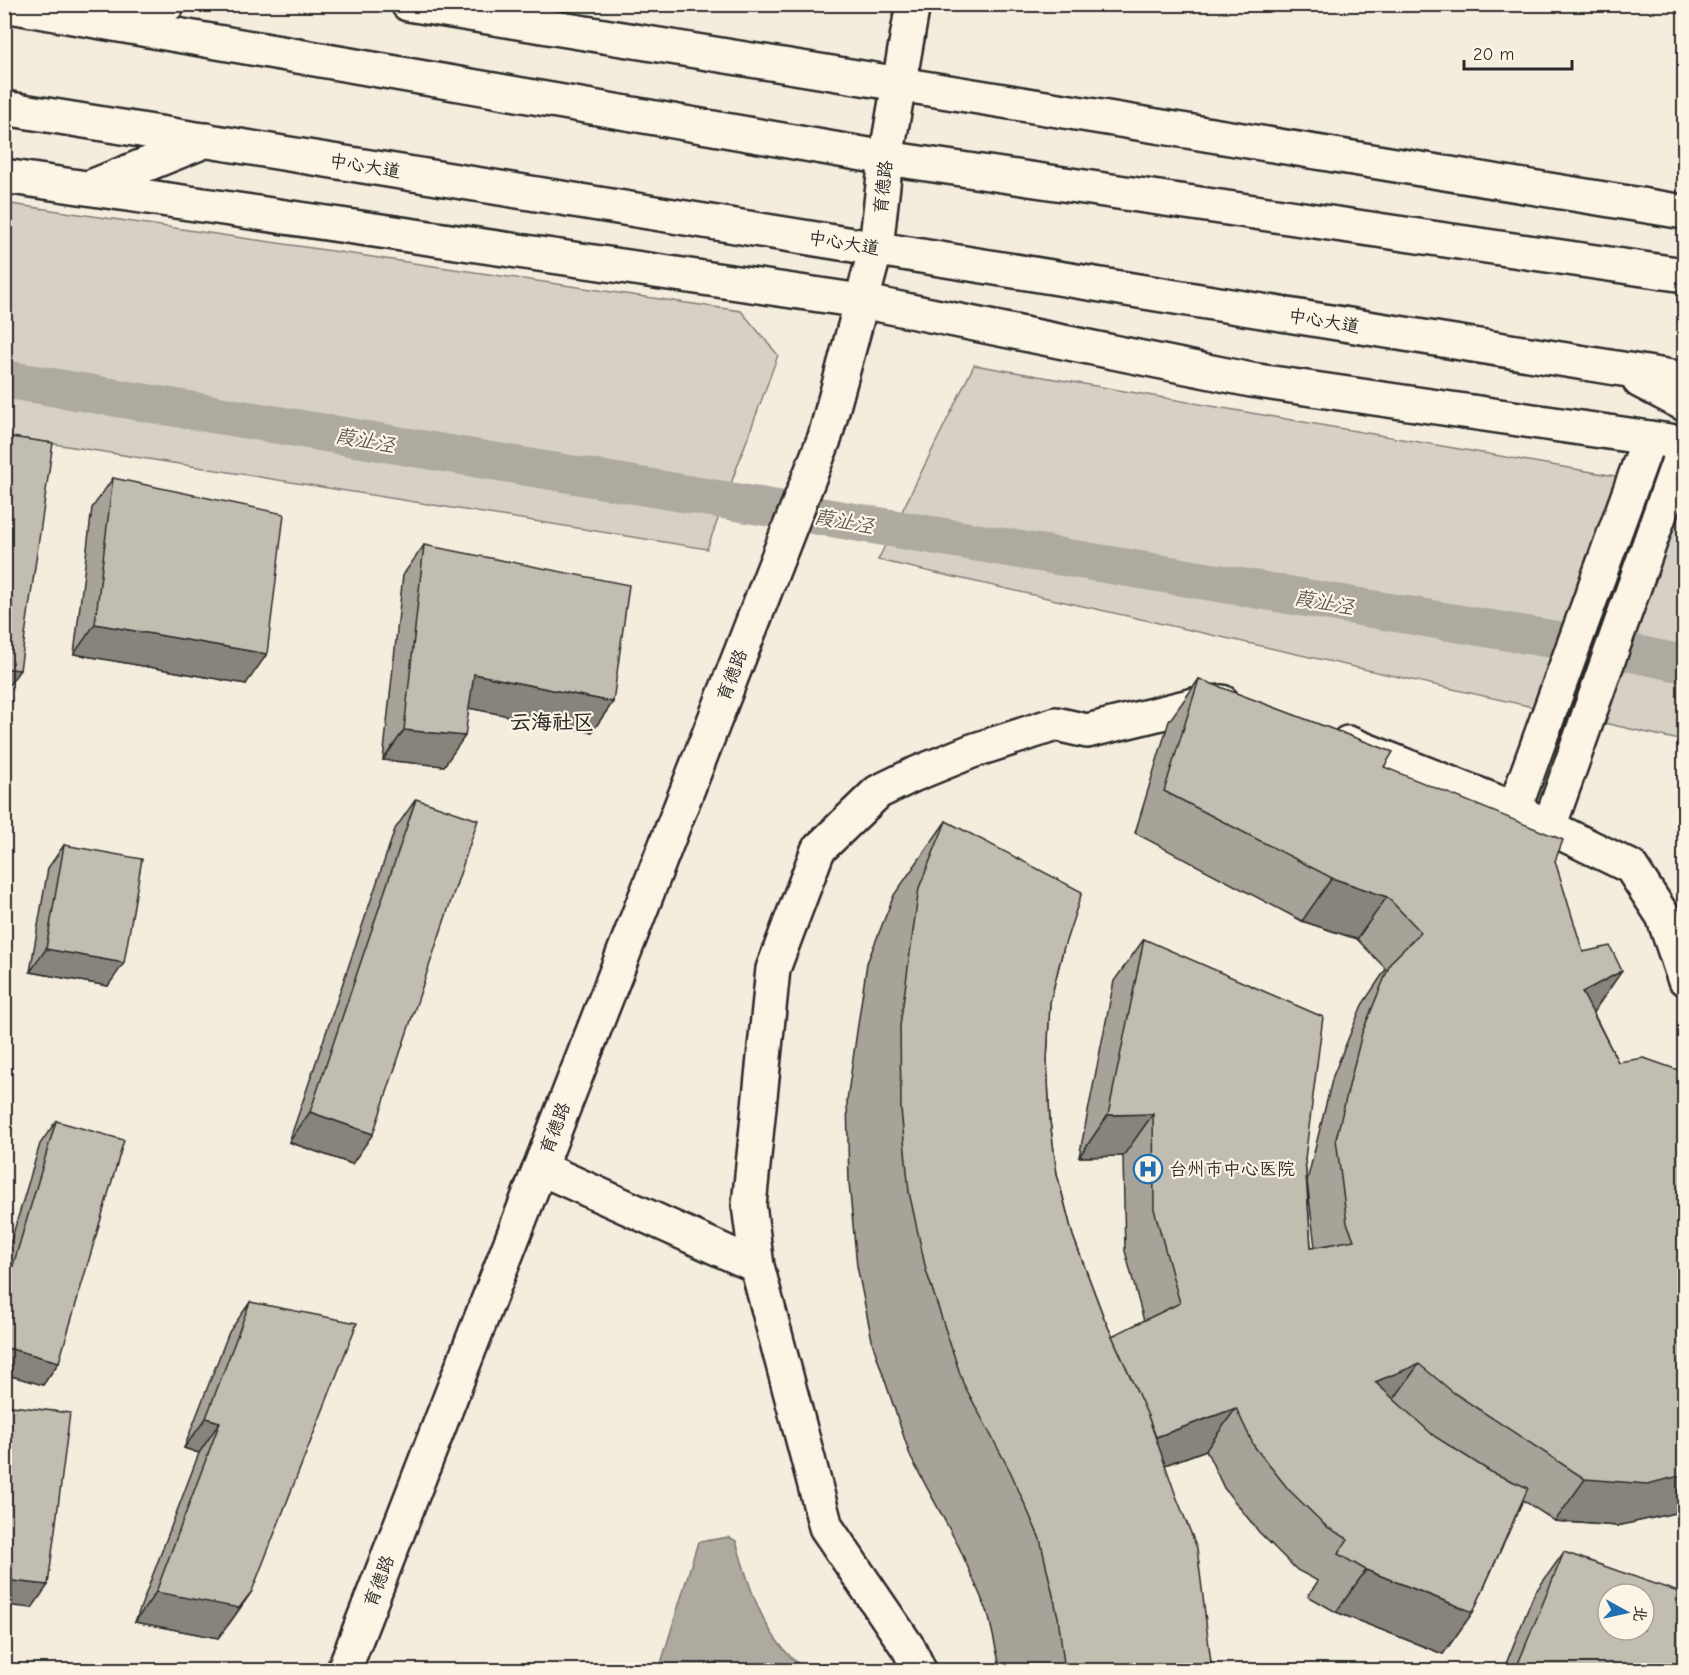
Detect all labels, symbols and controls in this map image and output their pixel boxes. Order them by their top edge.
scale bar [1464,33,1572,71]
text: 20 m [1473,44,1514,65]
street label: 中心大道 [328,150,402,182]
street label: 育德路 [870,159,897,215]
street label: 中心大道 [807,227,881,259]
street label: 中心大道 [1287,305,1361,337]
water label: 葭沚泾 [333,424,397,457]
water label: 葭沚泾 [812,505,876,538]
water label: 葭沚泾 [1292,586,1356,619]
street label: 育德路 [713,646,752,704]
district label: 云海社区 [510,710,594,734]
street label: 育德路 [536,1099,575,1157]
hospital icon: 台州市中心医院 [1132,1153,1164,1185]
place label: 台州市中心医院 [1169,1159,1295,1180]
street label: 育德路 [360,1552,399,1610]
north arrow [1596,1582,1656,1642]
text: 北 [1630,1605,1650,1623]

